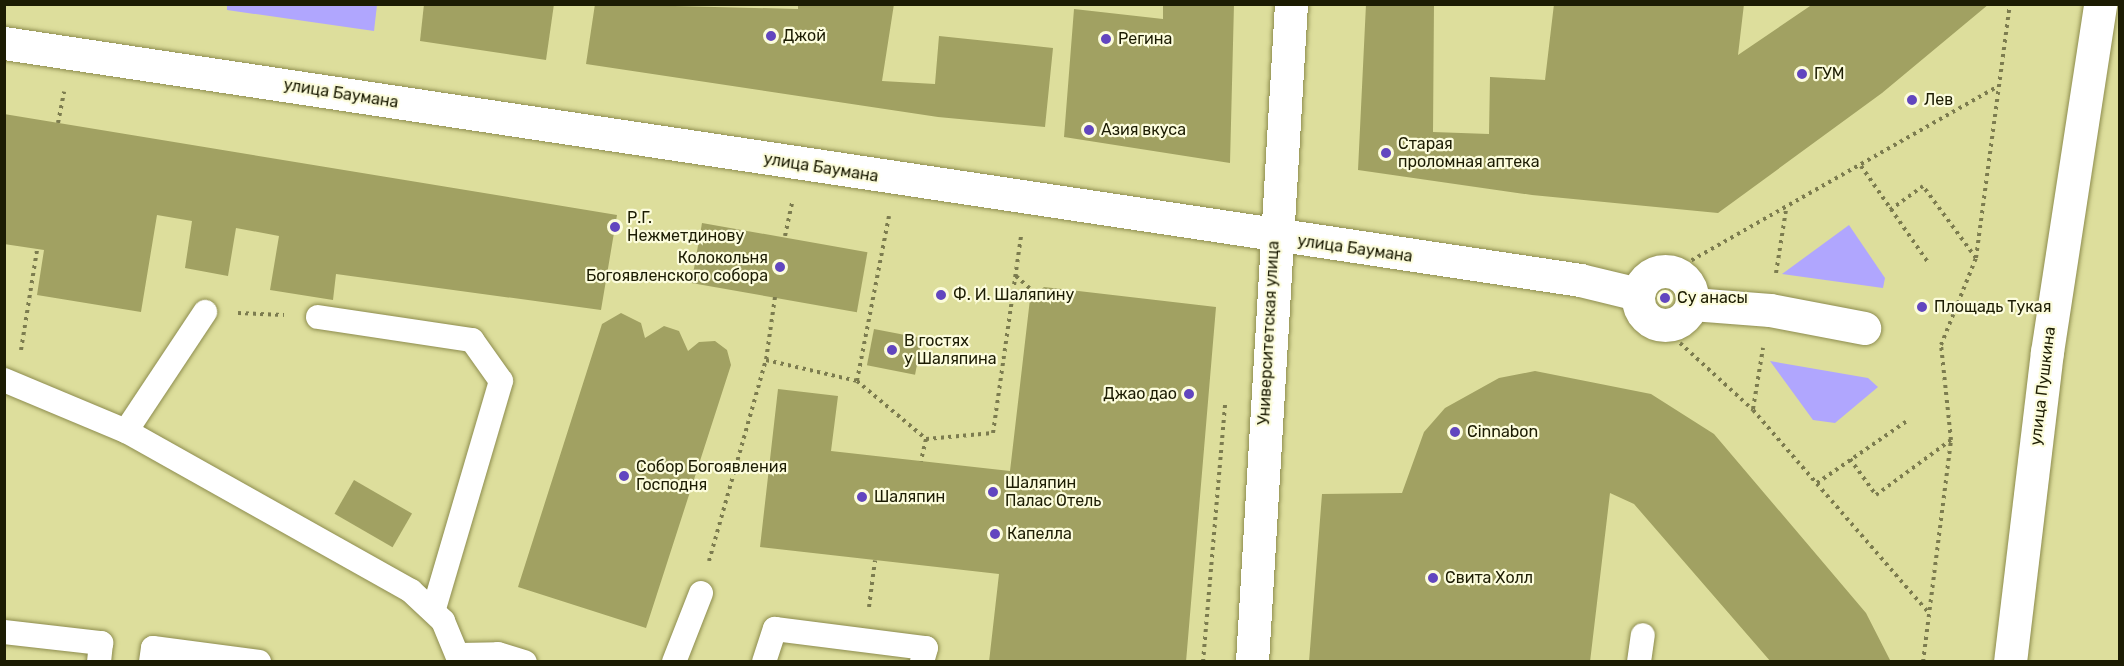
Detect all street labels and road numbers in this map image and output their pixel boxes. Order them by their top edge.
street label: улица Баумана [282,75,400,113]
street label: улица Баумана [762,149,880,187]
street label: улица Баумана [1296,231,1414,267]
street label: Университетская улица [1255,240,1283,426]
street label: улица Пушкина [2026,325,2060,447]

